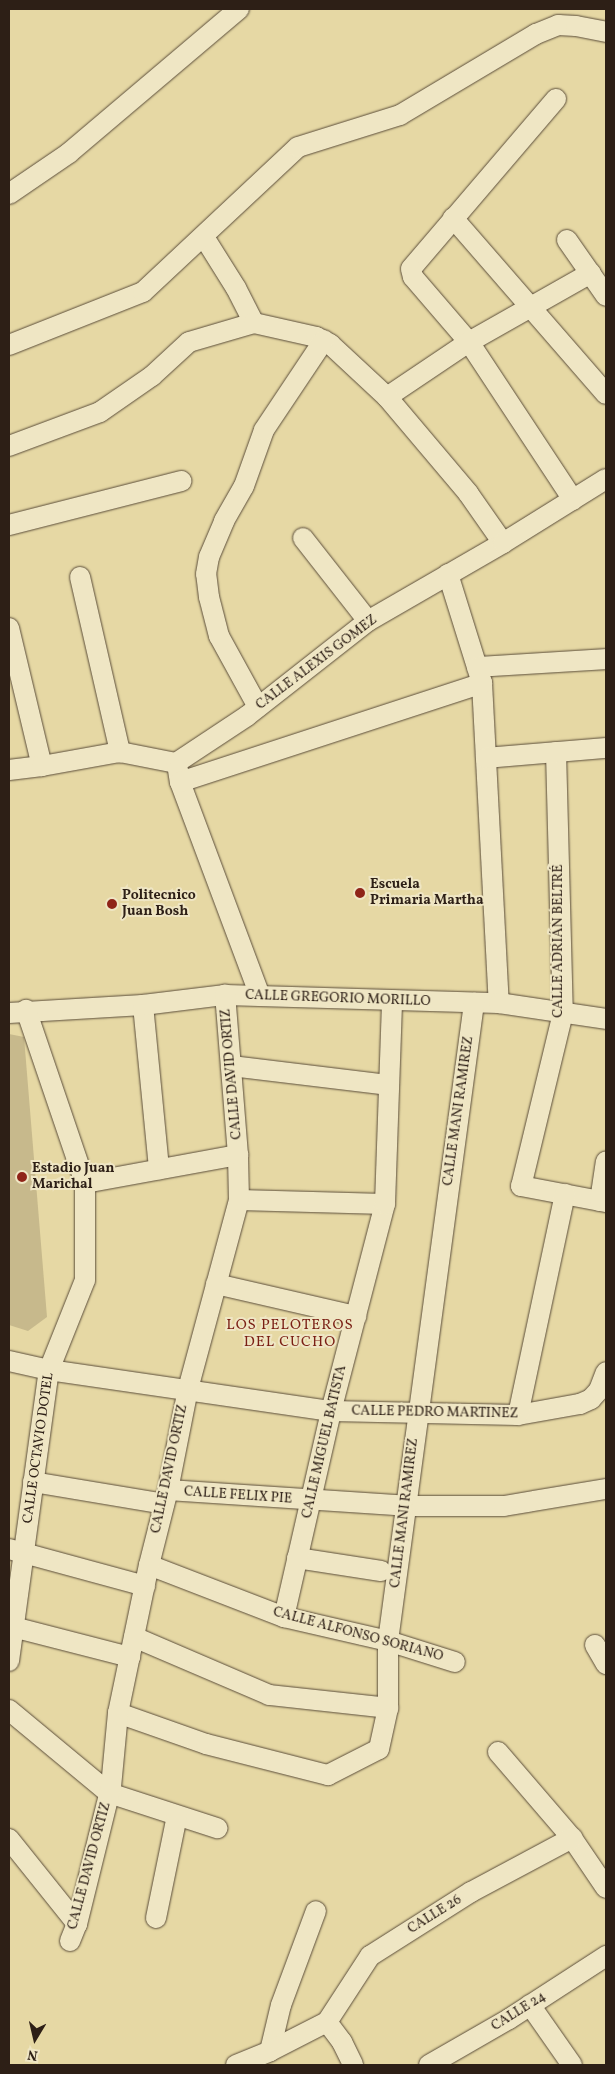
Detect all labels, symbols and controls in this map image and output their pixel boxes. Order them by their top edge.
street label: CALLE ALEXIS GOMEZ [253,612,381,714]
street label: CALLE ADRIÁN BELTRÉ [551,864,567,1018]
place label: Escuela Primaria Martha [370,877,484,910]
marker: Escuela Primaria Martha [354,887,366,899]
place label: Politecnico Juan Bosh [122,888,196,920]
marker: Politecnico Juan Bosh [106,898,118,910]
street label: CALLE GREGORIO MORILLO [245,987,431,1011]
street label: CALLE DAVID ORTIZ [218,1008,246,1140]
street label: CALLE MANI RAMIREZ [440,1035,478,1187]
place label: Estadio Juan Marichal [32,1161,115,1194]
marker: Estadio Juan Marichal [16,1171,28,1183]
district label: LOS PELOTEROS DEL CUCHO [225,1316,355,1351]
street label: CALLE MIGUEL BATISTA [299,1364,351,1520]
street label: CALLE OCTAVIO DOTEL [20,1372,58,1524]
street label: CALLE DAVID ORTIZ [148,1403,192,1535]
street label: CALLE PEDRO MARTINEZ [351,1403,519,1423]
street label: CALLE MANI RAMIREZ [387,1437,423,1589]
street label: CALLE FELIX PIE [183,1484,293,1508]
street label: CALLE ALFONSO SORIANO [271,1604,445,1666]
street label: CALLE DAVID ORTIZ [65,1800,115,1932]
street label: CALLE 26 [405,1892,465,1938]
street label: CALLE 24 [489,1989,549,2035]
north arrow [10,2014,60,2064]
text: N [26,2044,39,2064]

